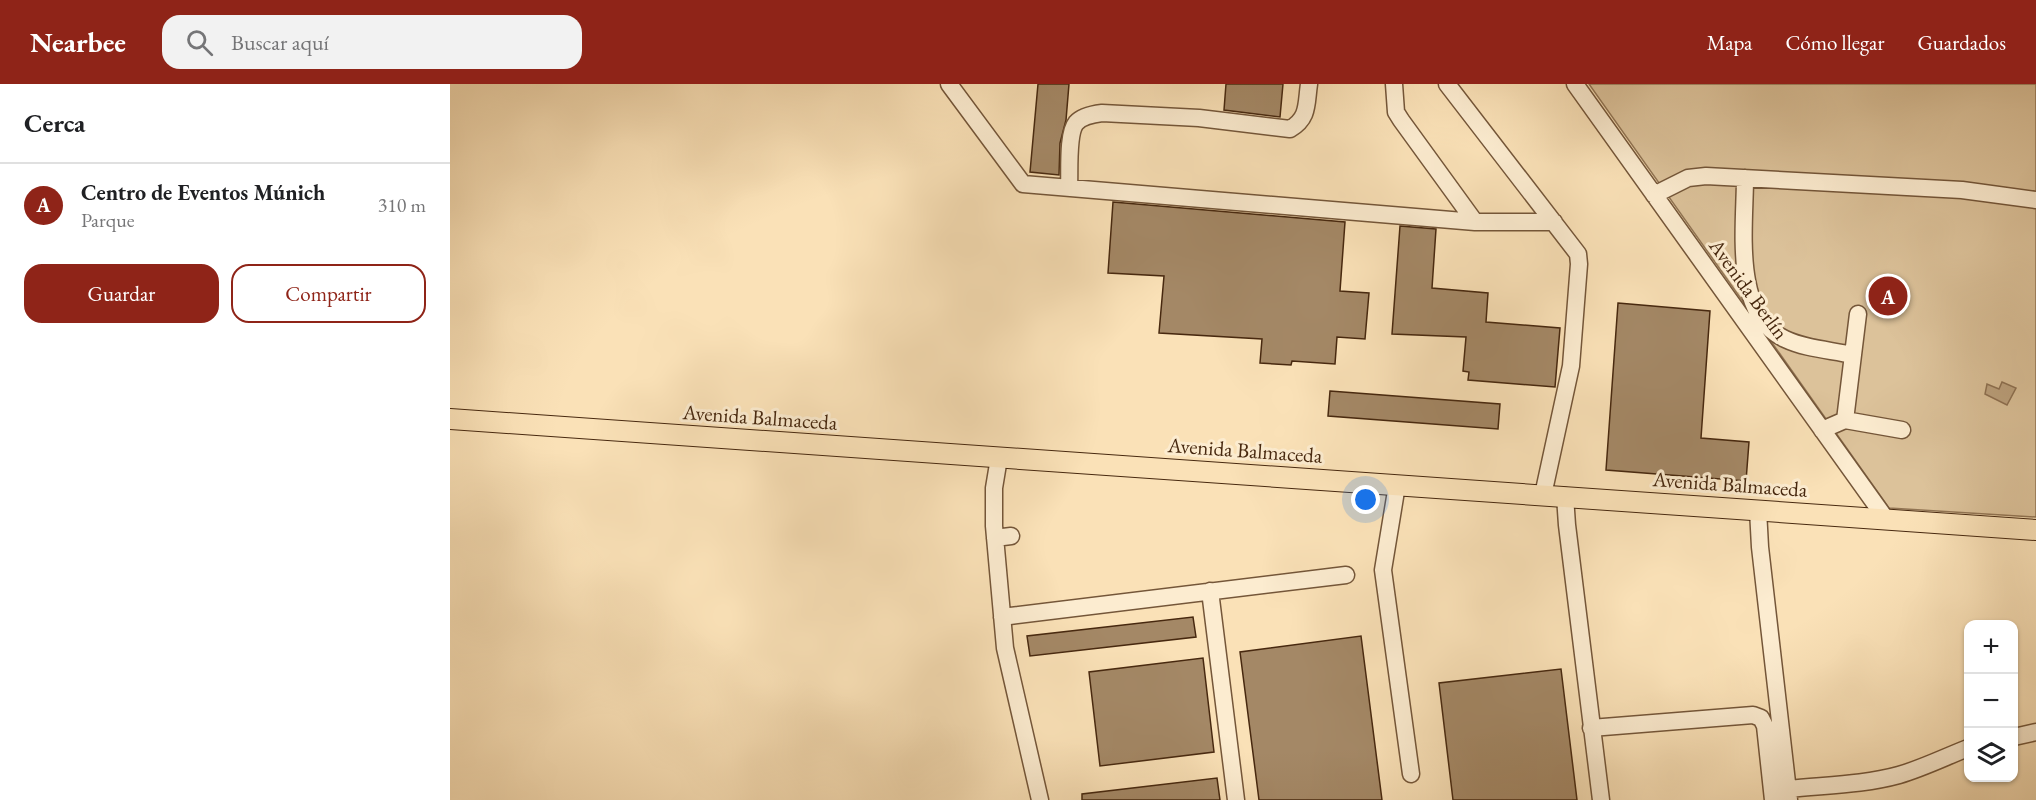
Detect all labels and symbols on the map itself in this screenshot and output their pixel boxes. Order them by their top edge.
street label: Avenida Berlín [1703,232,1795,345]
pin: A [1868,274,1908,318]
street label: Avenida Balmaceda [681,398,839,436]
street label: Avenida Balmaceda [1166,431,1324,469]
street label: Avenida Balmaceda [1651,465,1809,503]
your location [1351,485,1380,514]

